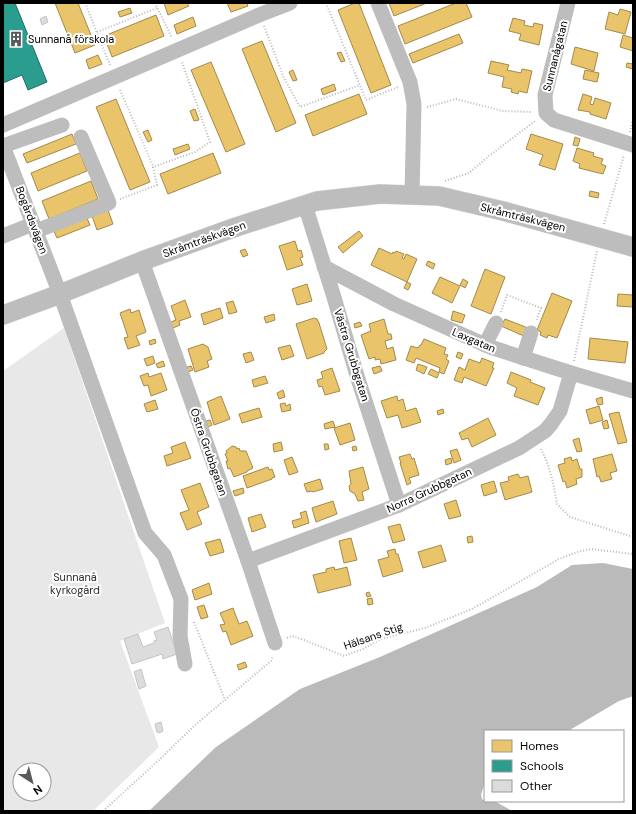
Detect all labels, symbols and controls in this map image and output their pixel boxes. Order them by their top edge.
street label: Sunnanågatan [539,19,571,93]
building icon: Sunnanå förskola [7,30,25,48]
place label: Sunnanå förskola [28,32,114,46]
street label: Bogårdsvägen [13,184,51,256]
street label: Skråmträskvägen [479,200,567,234]
street label: Skråmträskvägen [161,218,247,260]
street label: Västra Grubbgatan [331,307,373,403]
street label: Laxgatan [450,325,498,355]
street label: Östra Grubbgatan [187,406,231,498]
street label: Norra Grubbgatan [384,464,474,516]
park label: Sunnanå kyrkogård [50,570,100,597]
street label: Hälsans Stig [342,619,404,653]
legend [484,730,624,802]
text: Homes [520,738,559,754]
text: Schools [520,758,564,774]
north arrow [12,762,52,802]
text: Other [520,778,553,794]
text: N [31,782,45,798]

